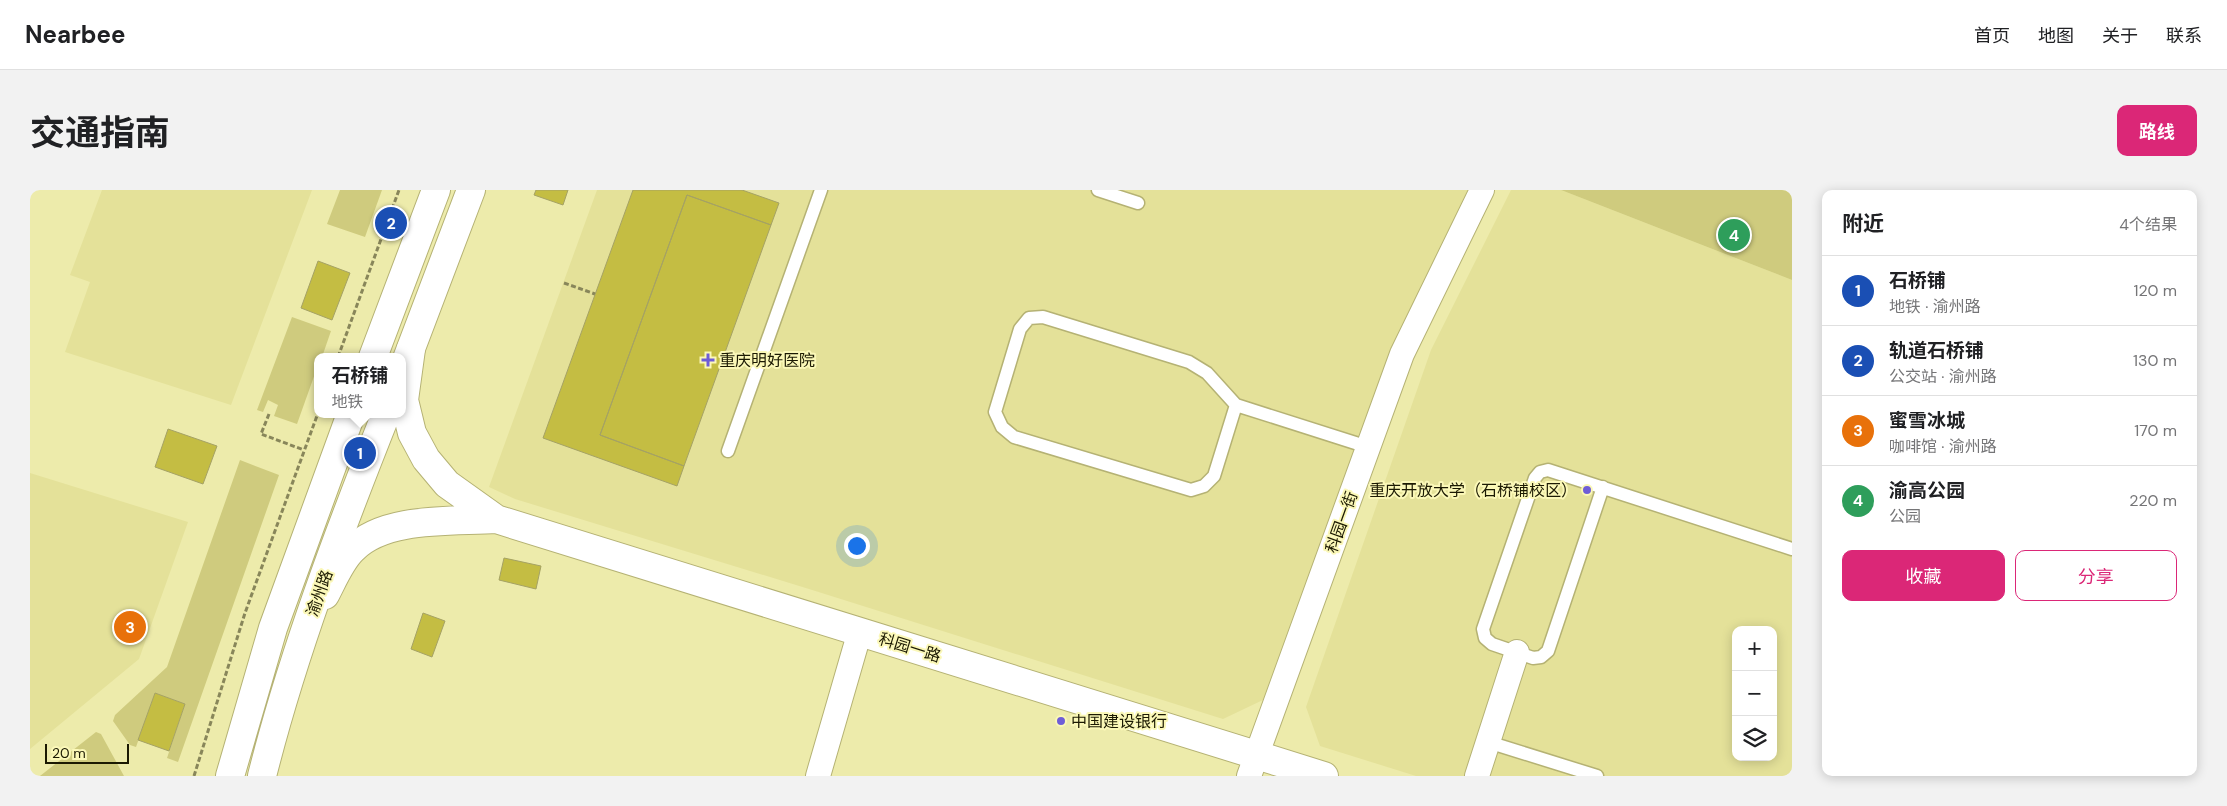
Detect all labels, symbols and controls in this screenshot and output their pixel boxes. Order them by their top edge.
text: Nearbee [25,19,125,50]
text: 首页 [1974,24,2010,48]
text: 地图 [2038,24,2074,48]
text: 关于 [2102,24,2138,48]
text: 联系 [2166,24,2202,48]
button: 路线 [2117,105,2197,156]
text: 交通指南 [30,110,170,156]
pin: 2 [375,204,407,242]
text: 附近 [1842,210,1884,238]
text: 4个结果 [2119,214,2177,235]
pin: 4 [1718,216,1750,254]
text: 石桥铺 [1889,268,1946,293]
text: 1 [1855,280,1861,301]
text: 120 m [2133,280,2177,301]
text: 地铁 · 渝州路 [1889,296,1981,317]
text: 轨道石桥铺 [1889,338,1984,363]
place label: 重庆明好医院 [719,350,815,371]
text: 2 [1853,350,1863,371]
text: 130 m [2133,350,2177,371]
popup [314,353,406,418]
marker: 重庆明好医院 [701,353,715,367]
text: 石桥铺 [331,363,389,388]
text: 公交站 · 渝州路 [1889,366,1997,387]
text: 地铁 [331,391,364,412]
text: 蜜雪冰城 [1889,408,1965,433]
text: 3 [1853,420,1863,441]
text: 170 m [2134,420,2177,441]
pin: 1 [344,434,376,472]
text: 咖啡馆 · 渝州路 [1889,436,1997,457]
text: 渝高公园 [1889,478,1965,503]
place label: 重庆开放大学（石桥铺校区） [1369,480,1577,501]
marker: 重庆开放大学（石桥铺校区） [1581,484,1593,496]
street label: 科园一街 [1321,489,1362,556]
text: 4 [1853,490,1863,511]
text: 220 m [2129,490,2177,511]
text: 公园 [1889,506,1921,527]
your location [844,533,870,559]
button: 收藏 [1842,550,2005,601]
button: 分享 [2015,550,2177,601]
street label: 渝州路 [301,567,338,619]
pin: 3 [114,608,146,646]
map controls [1732,626,1777,761]
button: + [1732,626,1777,671]
street label: 科园一路 [876,628,944,667]
button: − [1732,671,1777,716]
place label: 中国建设银行 [1071,711,1167,732]
marker: 中国建设银行 [1055,715,1067,727]
button: layers [1732,716,1777,761]
scale bar [45,741,129,764]
text: 20 m [52,744,86,762]

